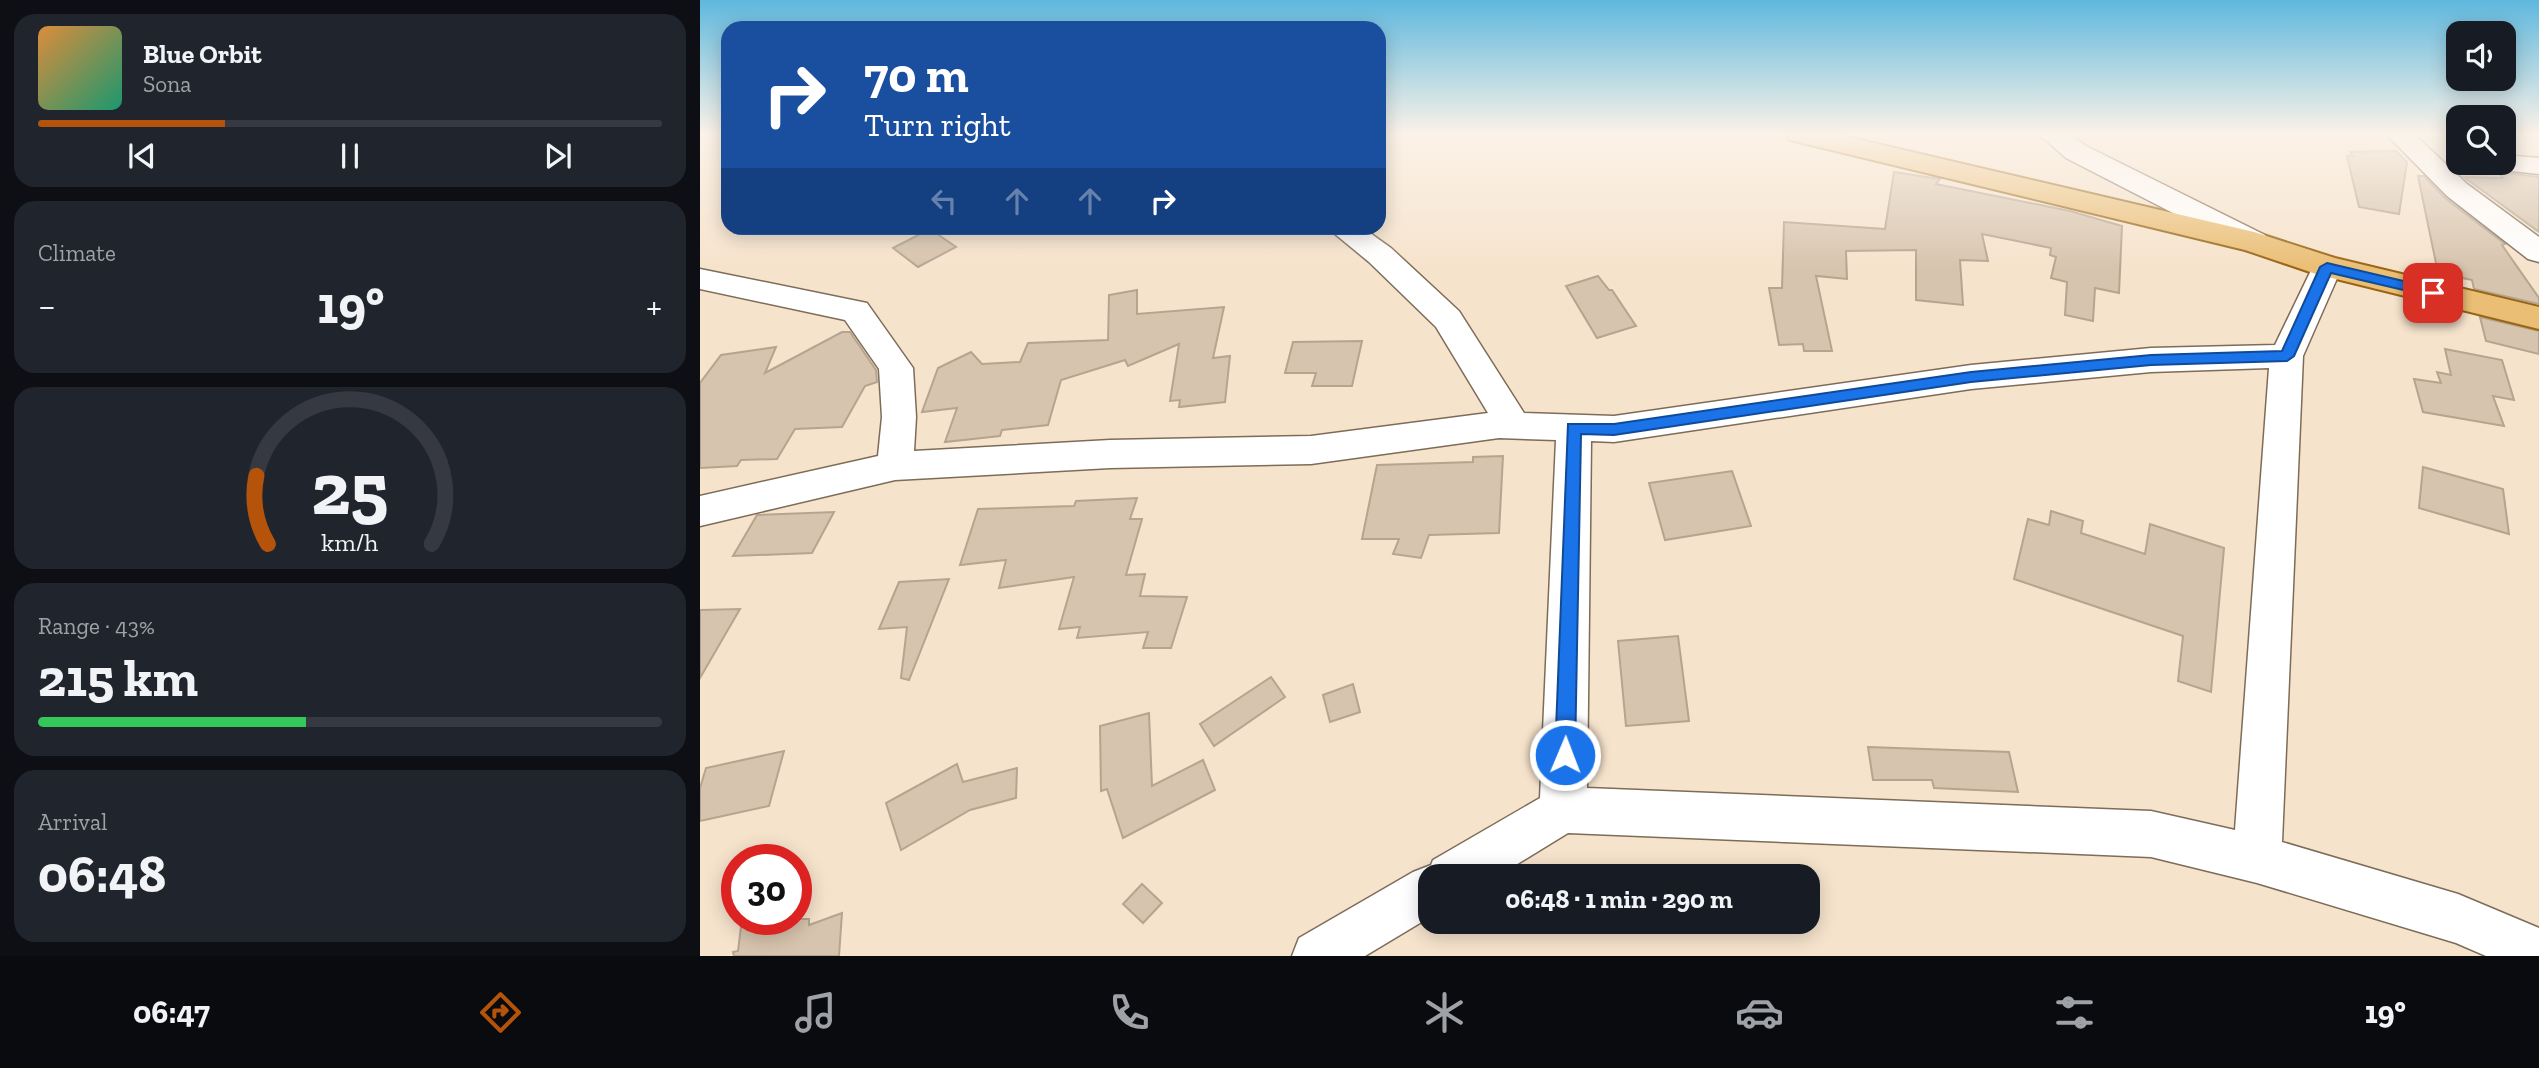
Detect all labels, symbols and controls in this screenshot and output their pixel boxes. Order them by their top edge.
map controls [2446,21,2516,175]
button: sound [2446,21,2516,91]
text: Blue Orbit [143,38,262,70]
text: 70 m [864,46,969,105]
icon: right [749,49,840,140]
text: Sona [143,70,191,98]
button: search [2446,105,2516,175]
text: Turn right [864,106,1011,144]
icon: previous [123,137,161,175]
icon: pause [331,137,369,175]
icon: next [539,137,577,175]
icon: left [925,182,963,220]
icon: ahead [998,182,1036,220]
icon: ahead [1071,182,1109,220]
icon: right [1144,182,1182,220]
text: Climate [38,239,116,267]
pin [2403,263,2463,323]
text: 19° [317,274,384,336]
icon: arrive [2414,274,2452,312]
text: − [38,283,56,329]
text: + [646,283,662,329]
text: 25 [311,445,389,533]
text: km/h [321,527,379,557]
text: Range · 43% [38,612,155,640]
text: 215 km [38,647,198,709]
position arrow [1528,718,1602,792]
text: Arrival [38,808,107,836]
text: 06:48 [38,843,166,905]
speed limit sign: 30 [721,844,812,935]
text: 06:48 · 1 min · 290 m [1505,883,1733,915]
icon: directions [476,988,525,1037]
icon: music [791,988,840,1037]
icon: phone [1105,988,1154,1037]
icon: climate [1420,988,1469,1037]
icon: car [1735,988,1784,1037]
icon: filters [2050,988,2099,1037]
text: 06:47 [133,993,210,1031]
text: 19° [2365,993,2406,1031]

